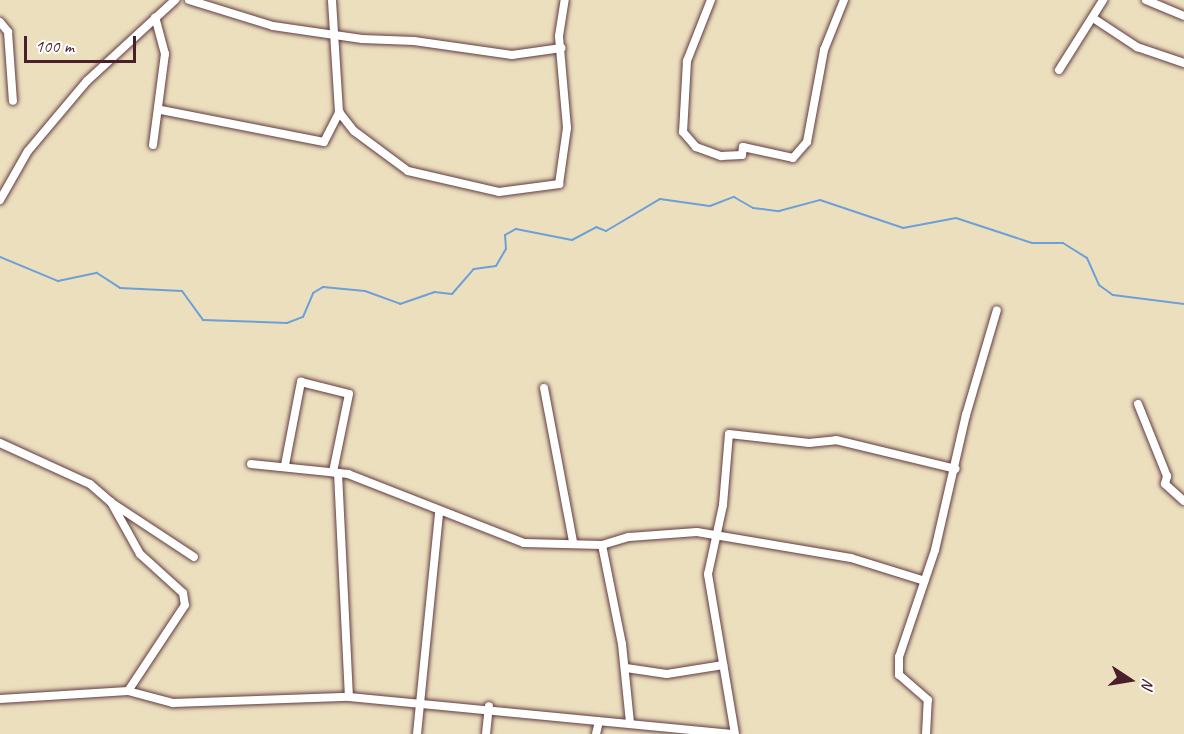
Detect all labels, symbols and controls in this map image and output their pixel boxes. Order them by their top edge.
scale bar [27,24,140,62]
text: 100 m [35,35,74,57]
north arrow [1100,650,1160,710]
text: N [1137,677,1158,691]

